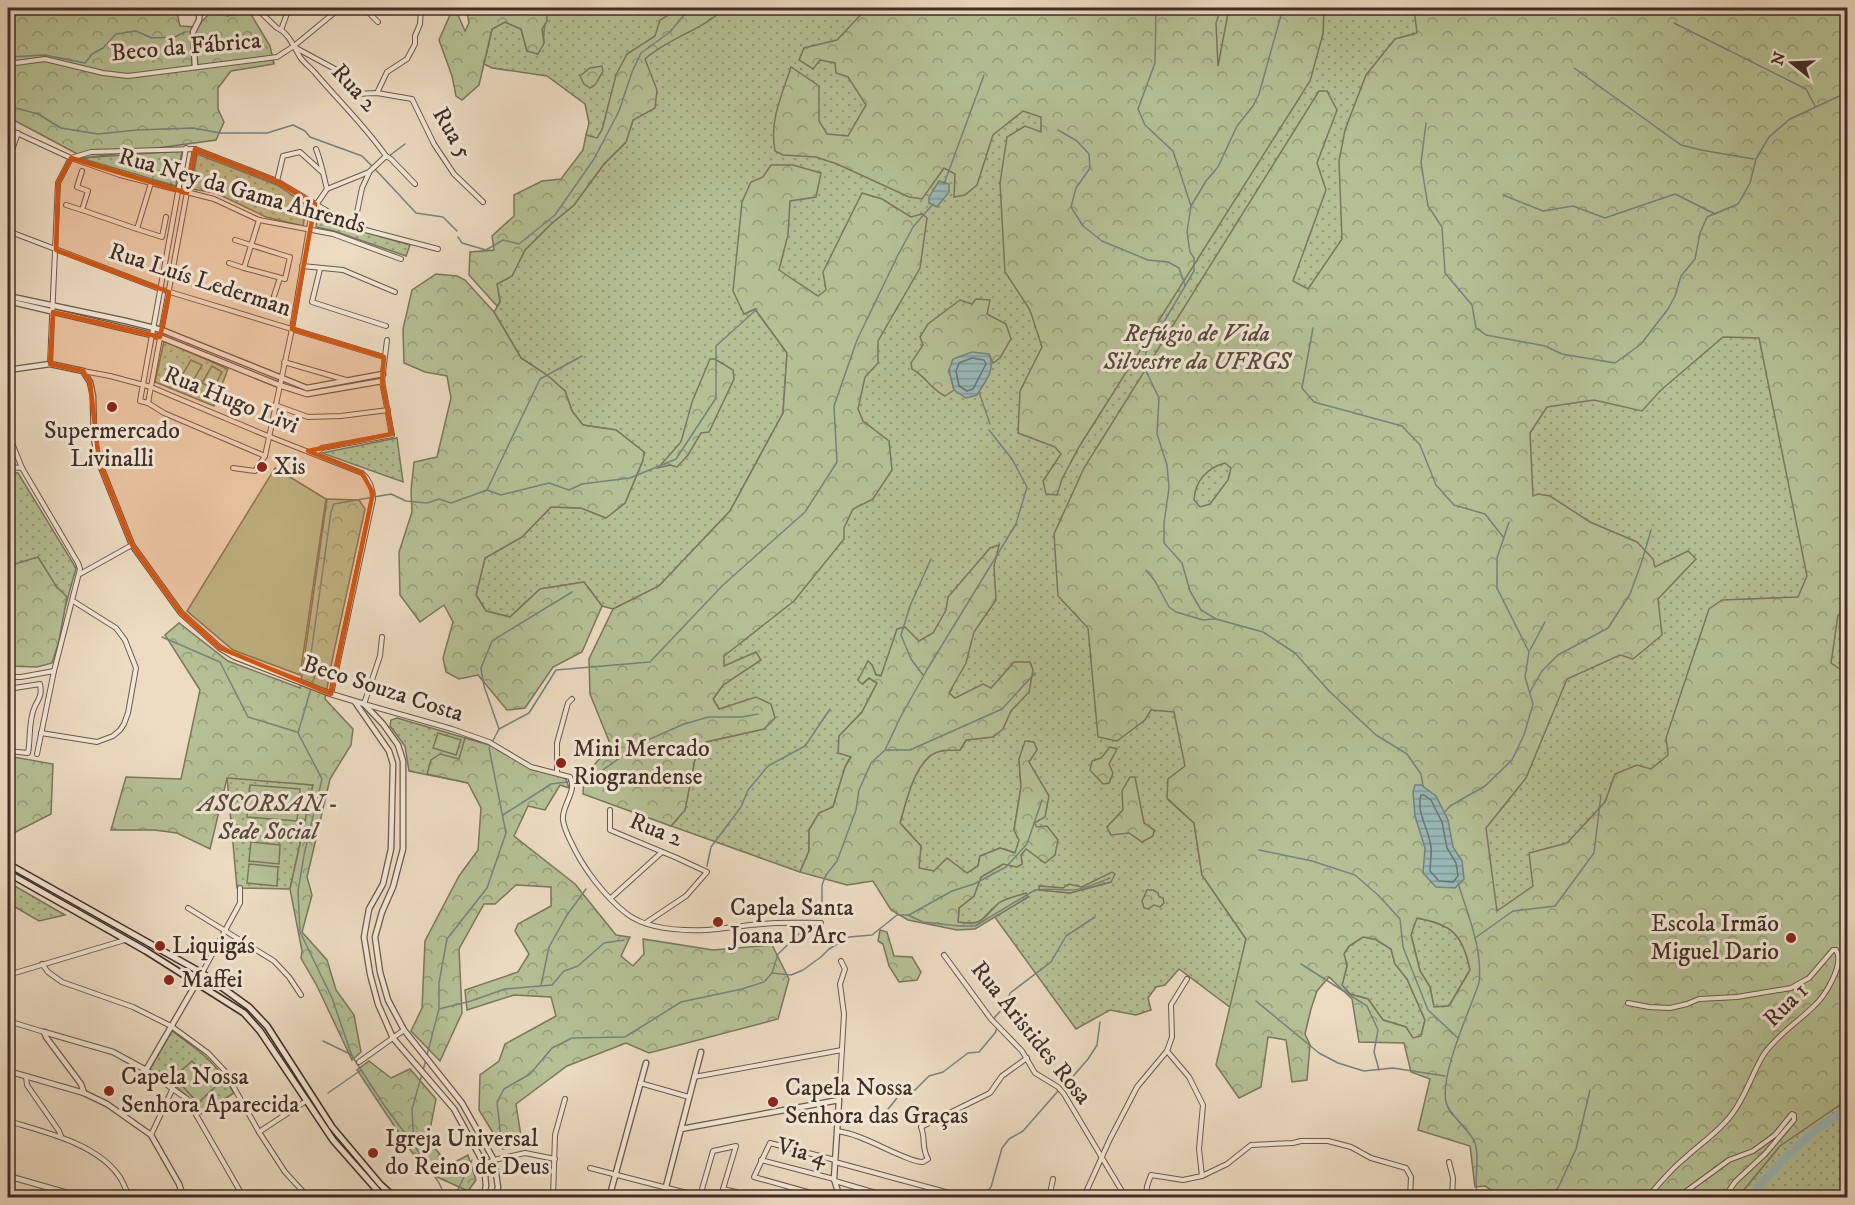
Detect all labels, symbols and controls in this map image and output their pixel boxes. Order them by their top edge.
street label: Beco da Fábrica [110,25,263,69]
north arrow [1762,33,1822,93]
text: N [1767,49,1790,68]
street label: Rua 2 [325,58,384,119]
street label: Rua 5 [425,102,479,164]
street label: Rua Ney da Gama Ahrends [115,141,369,241]
street label: Rua Luís Lederman [105,236,295,324]
park label: Refúgio de Vida Silvestre da UFRGS [1103,319,1292,377]
street label: Rua Hugo Livi [159,359,303,441]
marker: Supermercado Livinalli [105,400,119,414]
place label: Supermercado Livinalli [44,416,180,474]
place label: Xis [274,452,306,482]
marker: Xis [255,460,269,474]
street label: Beco Souza Costa [299,649,468,729]
place label: Mini Mercado Riograndense [573,734,710,792]
marker: Mini Mercado Riograndense [554,756,568,770]
park label: ASCORSAN - Sede Social [195,789,338,847]
street label: Rua 2 [625,806,687,854]
place label: Capela Santa Joana D'Arc [728,893,855,951]
place label: Escola Irmão Miguel Dario [1650,909,1779,967]
marker: Capela Santa Joana D'Arc [711,915,725,929]
place label: Liquigás [172,931,255,961]
marker: Escola Irmão Miguel Dario [1784,931,1798,945]
marker: Liquigás [153,939,167,953]
street label: Rua Aristides Rosa [964,955,1099,1111]
place label: Maffei [181,965,243,995]
marker: Maffei [162,973,176,987]
street label: Rua 1 [1757,976,1815,1034]
place label: Capela Nossa Senhora Aparecida [121,1062,300,1120]
place label: Capela Nossa Senhora das Graças [785,1073,968,1131]
marker: Capela Nossa Senhora Aparecida [102,1084,116,1098]
marker: Capela Nossa Senhora das Graças [766,1095,780,1109]
place label: Igreja Universal do Reino de Deus [385,1124,550,1182]
street label: Via 4 [773,1131,831,1173]
marker: Igreja Universal do Reino de Deus [366,1146,380,1160]

